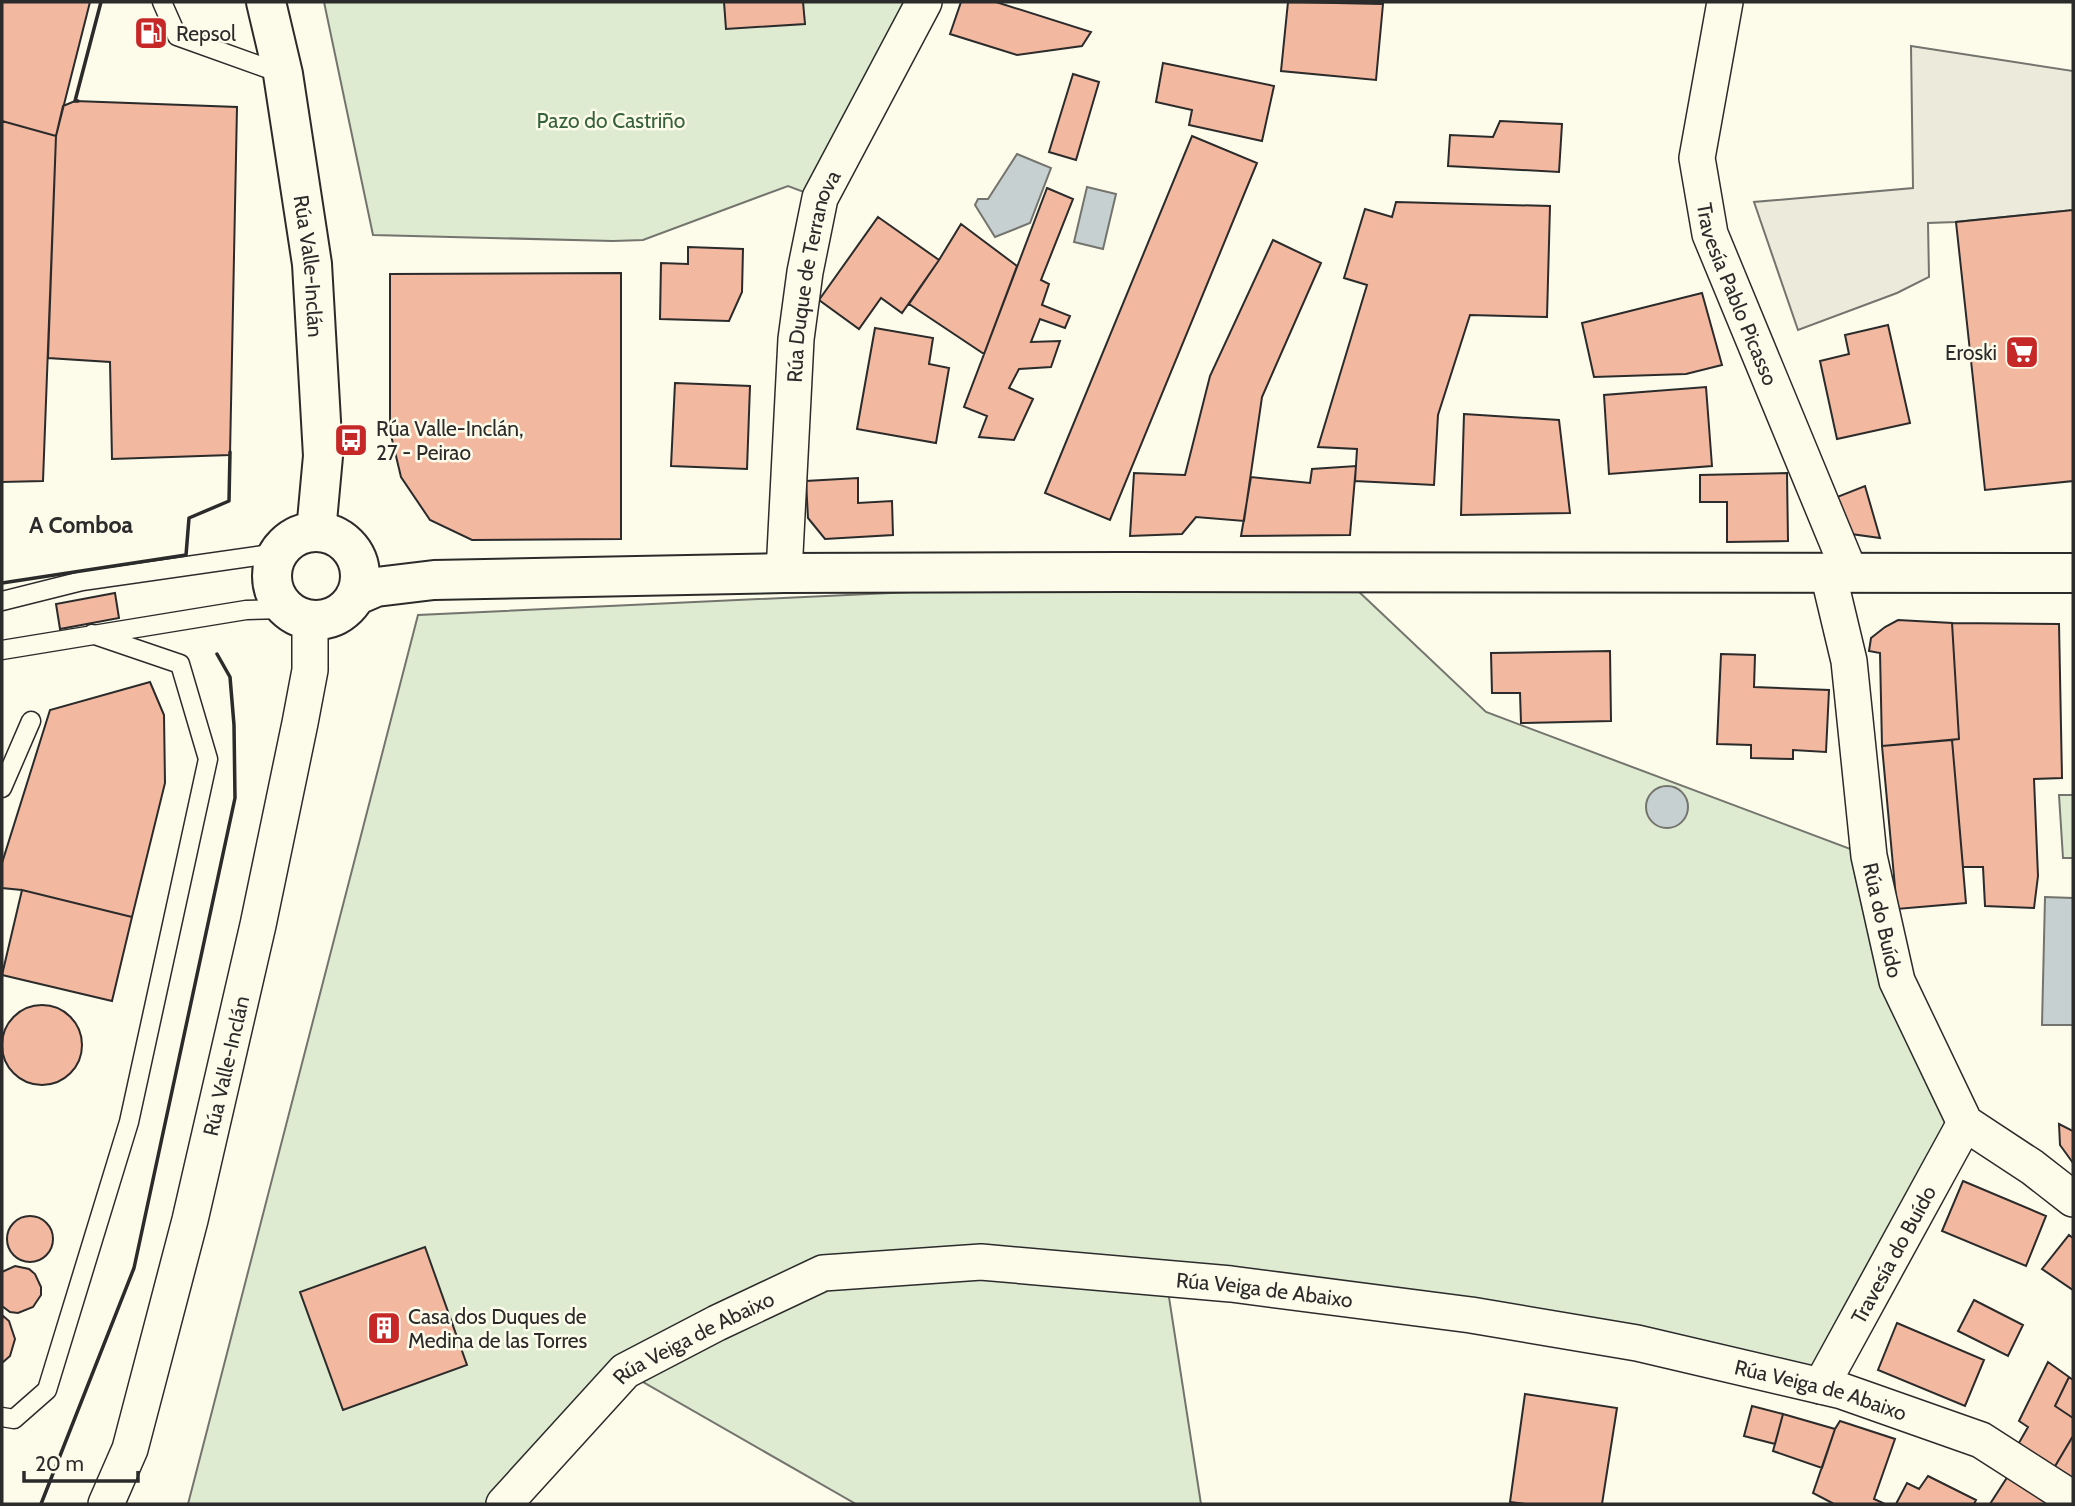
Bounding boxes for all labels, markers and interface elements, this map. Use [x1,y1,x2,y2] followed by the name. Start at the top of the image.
[132,14,170,52] fuel station icon: Repsol
[176,21,236,46] place label: Repsol
[537,108,685,133] park label: Pazo do Castriño
[781,166,845,383] street label: Rúa Duque de Terranova
[289,193,329,338] street label: Rúa Valle-Inclán
[1692,201,1784,389] street label: Travesía Pablo Picasso
[2003,333,2041,371] supermarket icon: Eroski
[1945,340,1997,365] place label: Eroski
[376,416,523,465] place label: Rúa Valle-Inclán, 27 - Peirao
[332,421,370,459] bus stop icon: Rúa Valle-Inclán, 27 - Peirao
[29,511,134,539] district label: A Comboa
[1858,860,1908,980] street label: Rúa do Buído
[197,993,254,1138] street label: Rúa Valle-Inclán
[1845,1181,1941,1328] street label: Travesía do Buído
[1175,1267,1354,1312] street label: Rúa Veiga de Abaixo
[607,1286,778,1389] street label: Rúa Veiga de Abaixo
[408,1304,588,1353] place label: Casa dos Duques de Medina de las Torres
[365,1309,403,1347] building icon: Casa dos Duques de Medina de las Torres
[1732,1354,1910,1425] street label: Rúa Veiga de Abaixo
[24,1440,138,1484] scale bar
[35,1451,84,1476] text: 20 m

